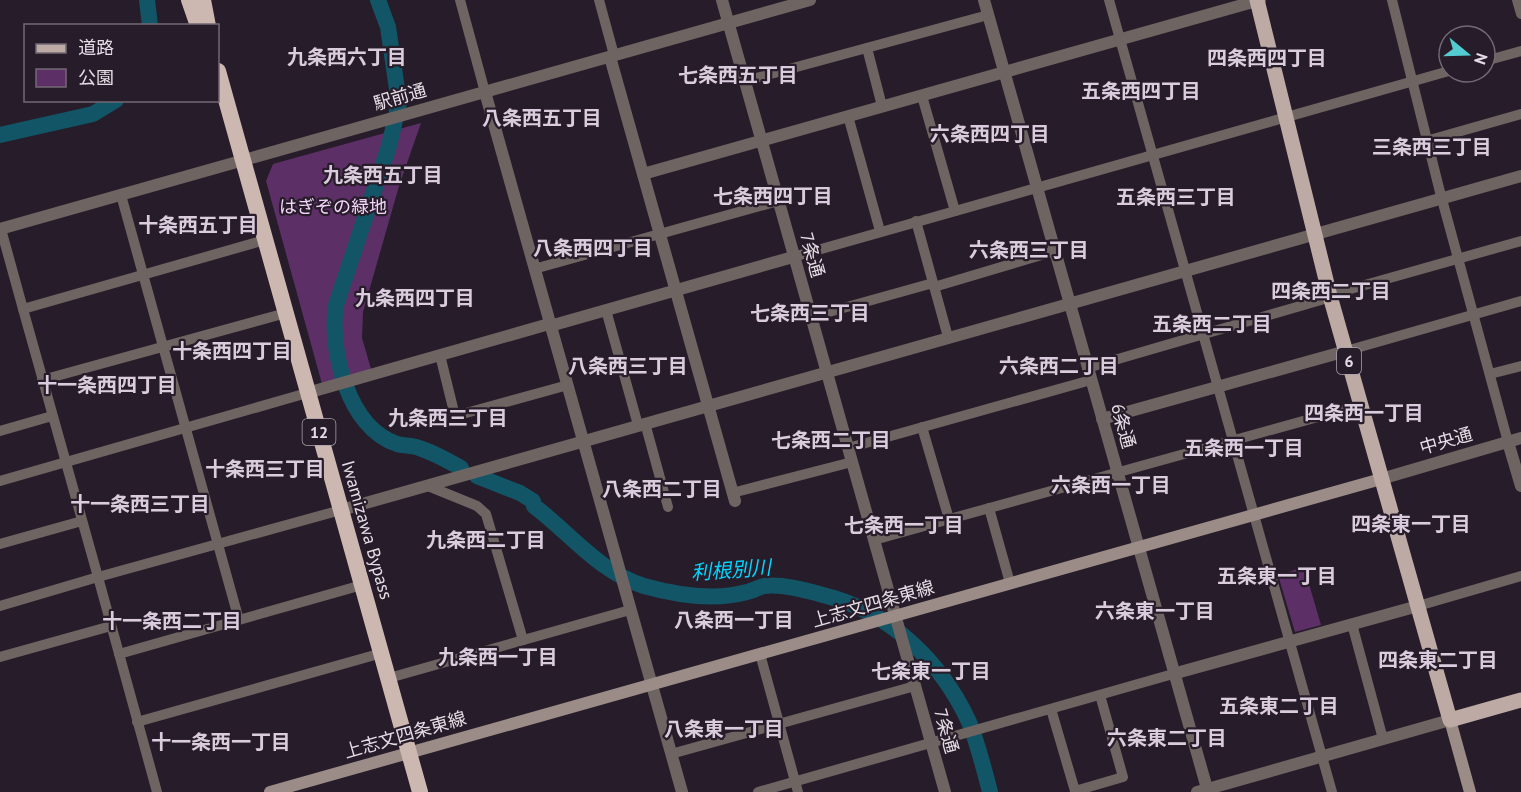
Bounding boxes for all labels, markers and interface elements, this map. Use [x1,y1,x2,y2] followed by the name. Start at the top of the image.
[24,24,219,102] legend
[1437,24,1497,84] north arrow
[78,36,114,59] text: 道路
[287,44,407,70] district label: 九条西六丁目
[1207,45,1327,71] district label: 四条西四丁目
[1470,51,1492,67] text: N
[678,62,798,88] district label: 七条西五丁目
[78,66,114,89] text: 公園
[371,78,429,115] street label: 駅前通
[1081,78,1201,104] district label: 五条西四丁目
[482,105,602,131] district label: 八条西五丁目
[930,121,1050,147] district label: 六条西四丁目
[1372,134,1492,160] district label: 三条西三丁目
[323,162,443,188] district label: 九条西五丁目
[713,183,833,209] district label: 七条西四丁目
[1116,184,1236,210] district label: 五条西三丁目
[279,195,387,218] park label: はぎぞの緑地
[138,212,258,238] district label: 十条西五丁目
[795,230,830,280] street label: 7条通
[533,235,653,261] district label: 八条西四丁目
[969,237,1089,263] district label: 六条西三丁目
[1271,278,1391,304] district label: 四条西二丁目
[355,285,475,311] district label: 九条西四丁目
[750,300,870,326] district label: 七条西三丁目
[1152,311,1272,337] district label: 五条西二丁目
[172,338,292,364] district label: 十条西四丁目
[1337,348,1361,374] road number: 6
[568,353,688,379] district label: 八条西三丁目
[999,353,1119,379] district label: 六条西二丁目
[37,372,177,398] district label: 十一条西四丁目
[1304,400,1424,426] district label: 四条西一丁目
[1106,401,1141,451] street label: 6条通
[388,405,508,431] district label: 九条西三丁目
[302,419,336,445] road number: 12
[1417,422,1475,459] street label: 中央通
[771,427,891,453] district label: 七条西二丁目
[1184,435,1304,461] district label: 五条西一丁目
[205,456,325,482] district label: 十条西三丁目
[337,458,398,602] street label: Iwamizawa Bypass
[1051,472,1171,498] district label: 六条西一丁目
[602,476,722,502] district label: 八条西二丁目
[70,491,210,517] district label: 十一条西三丁目
[1351,511,1471,537] district label: 四条東一丁目
[844,512,964,538] district label: 七条西一丁目
[426,527,546,553] district label: 九条西二丁目
[690,554,774,586] water label: 利根別川
[1217,563,1337,589] district label: 五条東一丁目
[809,575,937,632] street label: 上志文四条東線
[1095,598,1215,624] district label: 六条東一丁目
[674,607,794,633] district label: 八条西一丁目
[102,608,242,634] district label: 十一条西二丁目
[438,644,558,670] district label: 九条西一丁目
[1378,647,1498,673] district label: 四条東二丁目
[871,658,991,684] district label: 七条東一丁目
[1219,693,1339,719] district label: 五条東二丁目
[341,706,469,763] street label: 上志文四条東線
[929,706,964,756] street label: 7条通
[664,716,784,742] district label: 八条東一丁目
[1107,725,1227,751] district label: 六条東二丁目
[151,729,291,755] district label: 十一条西一丁目

